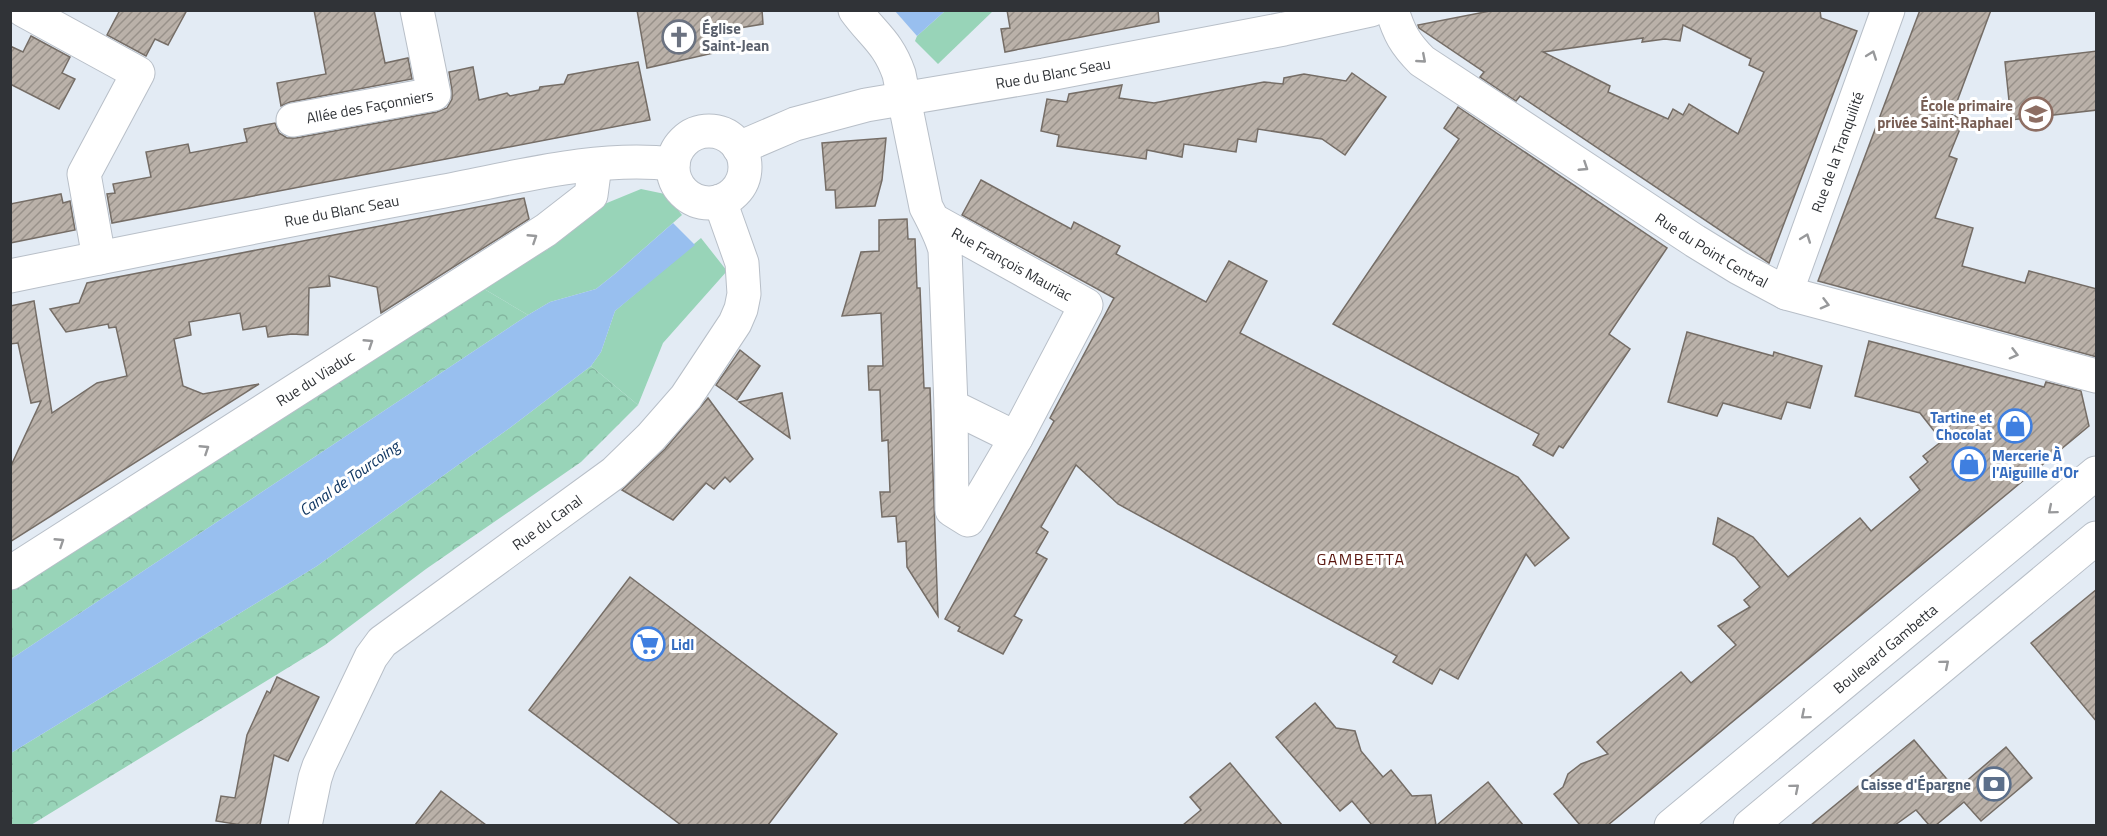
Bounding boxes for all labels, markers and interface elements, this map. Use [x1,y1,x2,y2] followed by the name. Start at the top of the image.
[702,17,769,57] place label: Église Saint-Jean
[661,19,697,55] church icon: Église Saint-Jean
[1864,50,1877,61] one-way arrow
[994,51,1112,95] street label: Rue du Blanc Seau
[1415,52,1425,63] one-way arrow
[304,83,435,129] street label: Allée des Façonniers
[1804,88,1869,216] street label: Rue de la Tranquilité
[1877,94,2013,134] place label: École primaire privée Saint-Raphael
[2018,96,2054,132] school or university icon: École primaire privée Saint-Raphael
[1577,160,1588,171] one-way arrow
[282,188,401,232] street label: Rue du Blanc Seau
[1651,206,1773,293] street label: Rue du Point Central
[947,221,1077,307] street label: Rue François Mauriac
[1798,233,1811,244] one-way arrow
[526,234,537,245] one-way arrow
[1820,296,1830,309] one-way arrow
[363,339,373,351] one-way arrow
[271,344,359,412] street label: Rue du Viaduc
[2008,346,2018,359] one-way arrow
[1930,406,1993,446] place label: Tartine et Chocolat
[1997,408,2033,444] shop icon: Tartine et Chocolat
[294,433,406,522] water label: Canal de Tourcoing
[1992,444,2079,484] place label: Mercerie À l'Aiguille d'Or
[198,445,209,456] one-way arrow
[1951,446,1987,482] shop icon: Mercerie À l'Aiguille d'Or
[507,488,587,555] street label: Rue du Canal
[2047,503,2058,514] one-way arrow
[54,537,64,549] one-way arrow
[1316,547,1406,571] district label: GAMBETTA
[1828,598,1942,699] street label: Boulevard Gambetta
[630,626,666,662] supermarket icon: Lidl
[671,633,694,656] place label: Lidl
[1938,660,1949,671] one-way arrow
[1800,708,1811,719] one-way arrow
[1976,766,2012,802] bank icon: Caisse d'Épargne
[1861,773,1971,796] place label: Caisse d'Épargne
[1788,784,1799,795] one-way arrow

